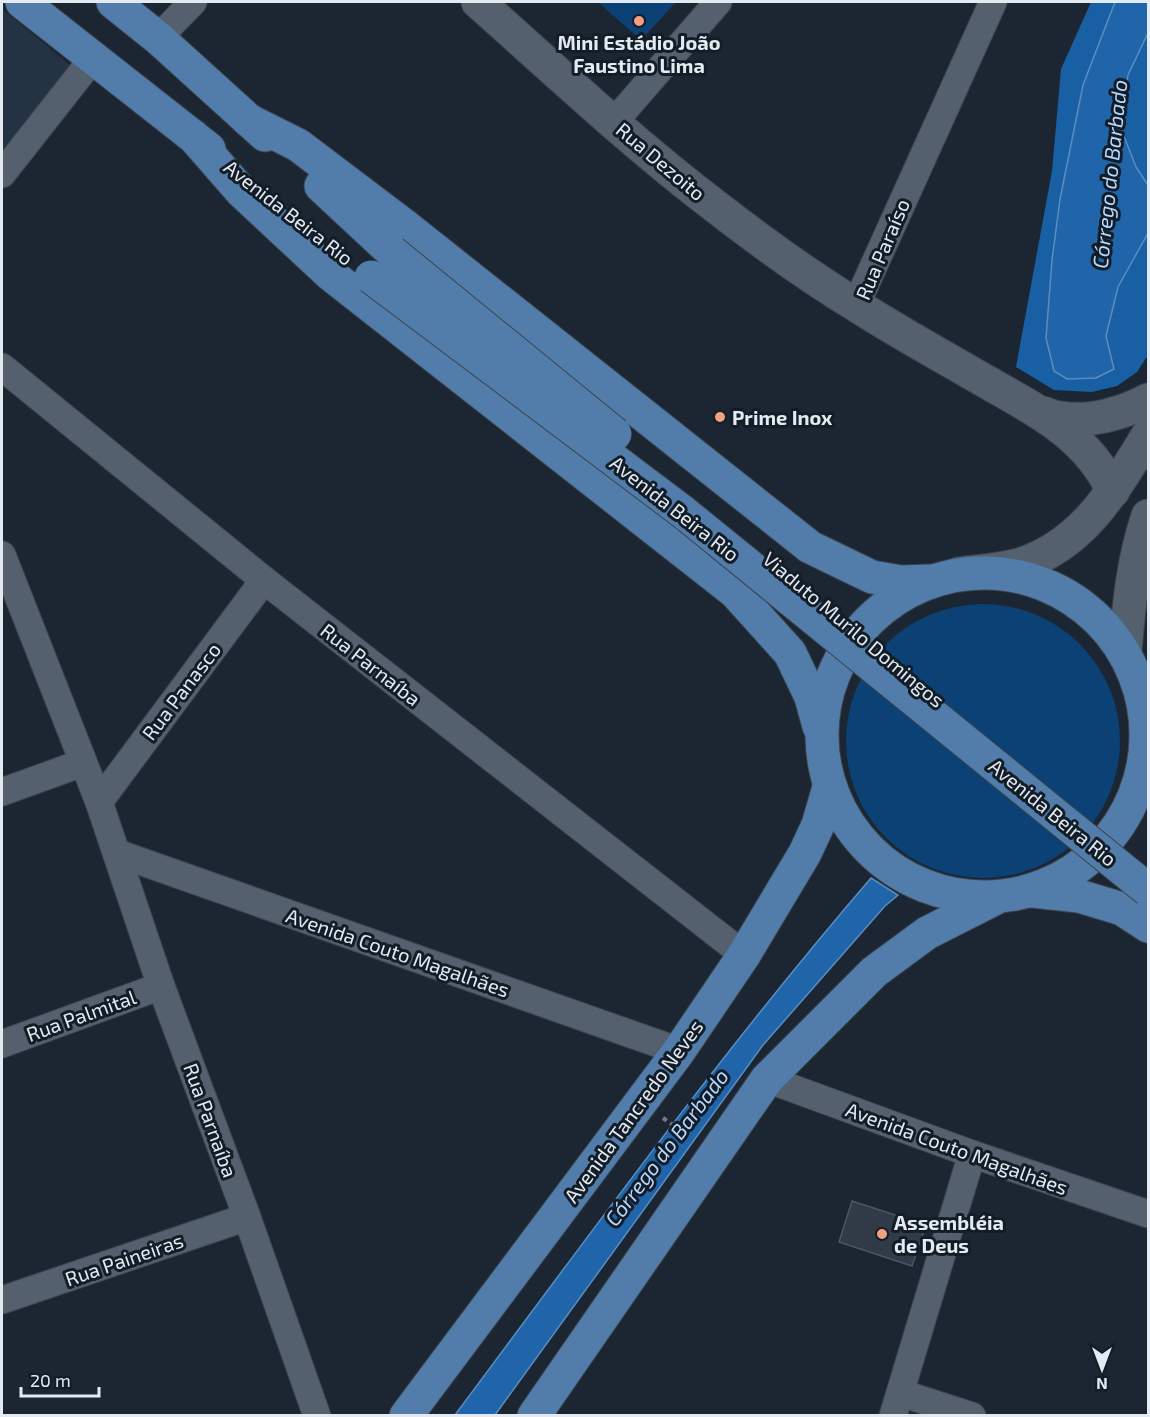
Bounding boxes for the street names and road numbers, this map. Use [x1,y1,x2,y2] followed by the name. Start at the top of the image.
[612,117,710,205] street label: Rua Dezoito
[220,154,358,270] street label: Avenida Beira Rio
[850,195,914,303] street label: Rua Paraíso
[606,450,744,566] street label: Avenida Beira Rio
[758,546,950,712] street label: Viaduto Murilo Domingos
[316,618,426,710] street label: Rua Parnaíba
[137,638,225,744] street label: Rua Panasco
[984,753,1122,871] street label: Avenida Beira Rio
[283,903,513,1001] street label: Avenida Couto Magalhães
[23,984,139,1046] street label: Rua Palmital
[559,1015,707,1207] street label: Avenida Tancredo Neves
[179,1060,243,1180] street label: Rua Parnaíba
[843,1097,1071,1199] street label: Avenida Couto Magalhães
[62,1228,186,1290] street label: Rua Paineiras

